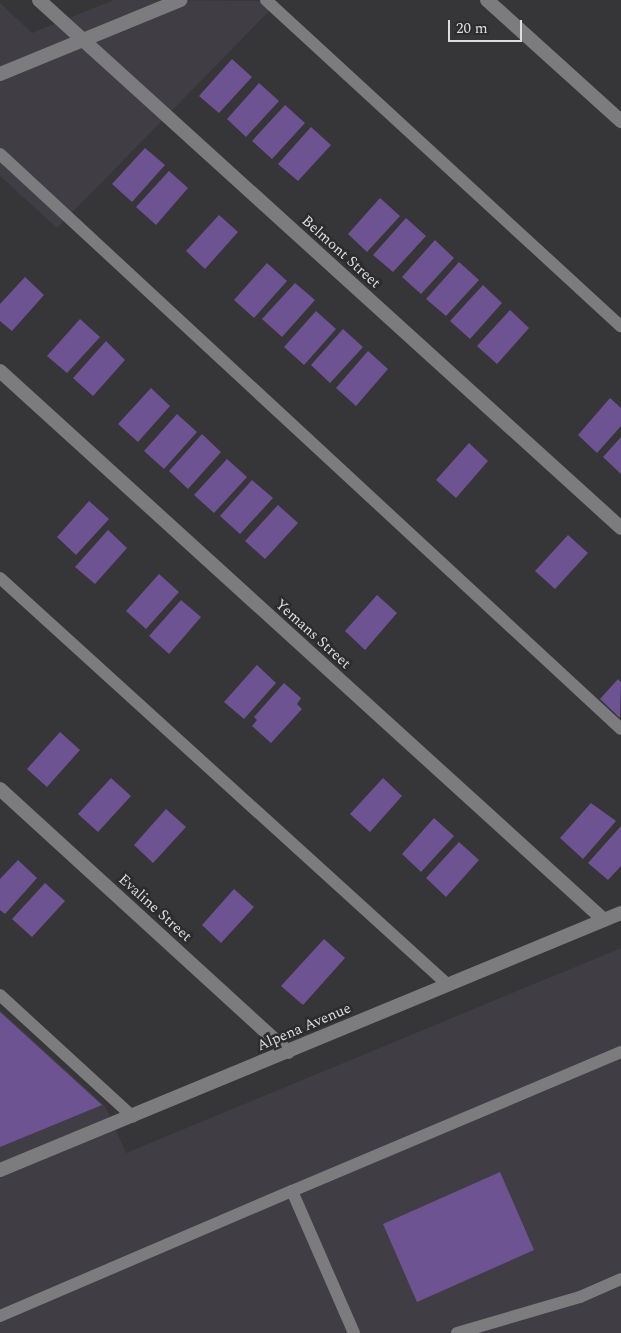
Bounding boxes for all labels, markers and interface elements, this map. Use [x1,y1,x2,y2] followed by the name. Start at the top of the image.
[451,10,525,42] scale bar
[456,17,488,40] text: 20 m
[298,212,384,292] street label: Belmont Street
[272,595,354,673] street label: Yemans Street
[115,870,195,946] street label: Evaline Street
[254,999,354,1055] street label: Alpena Avenue

